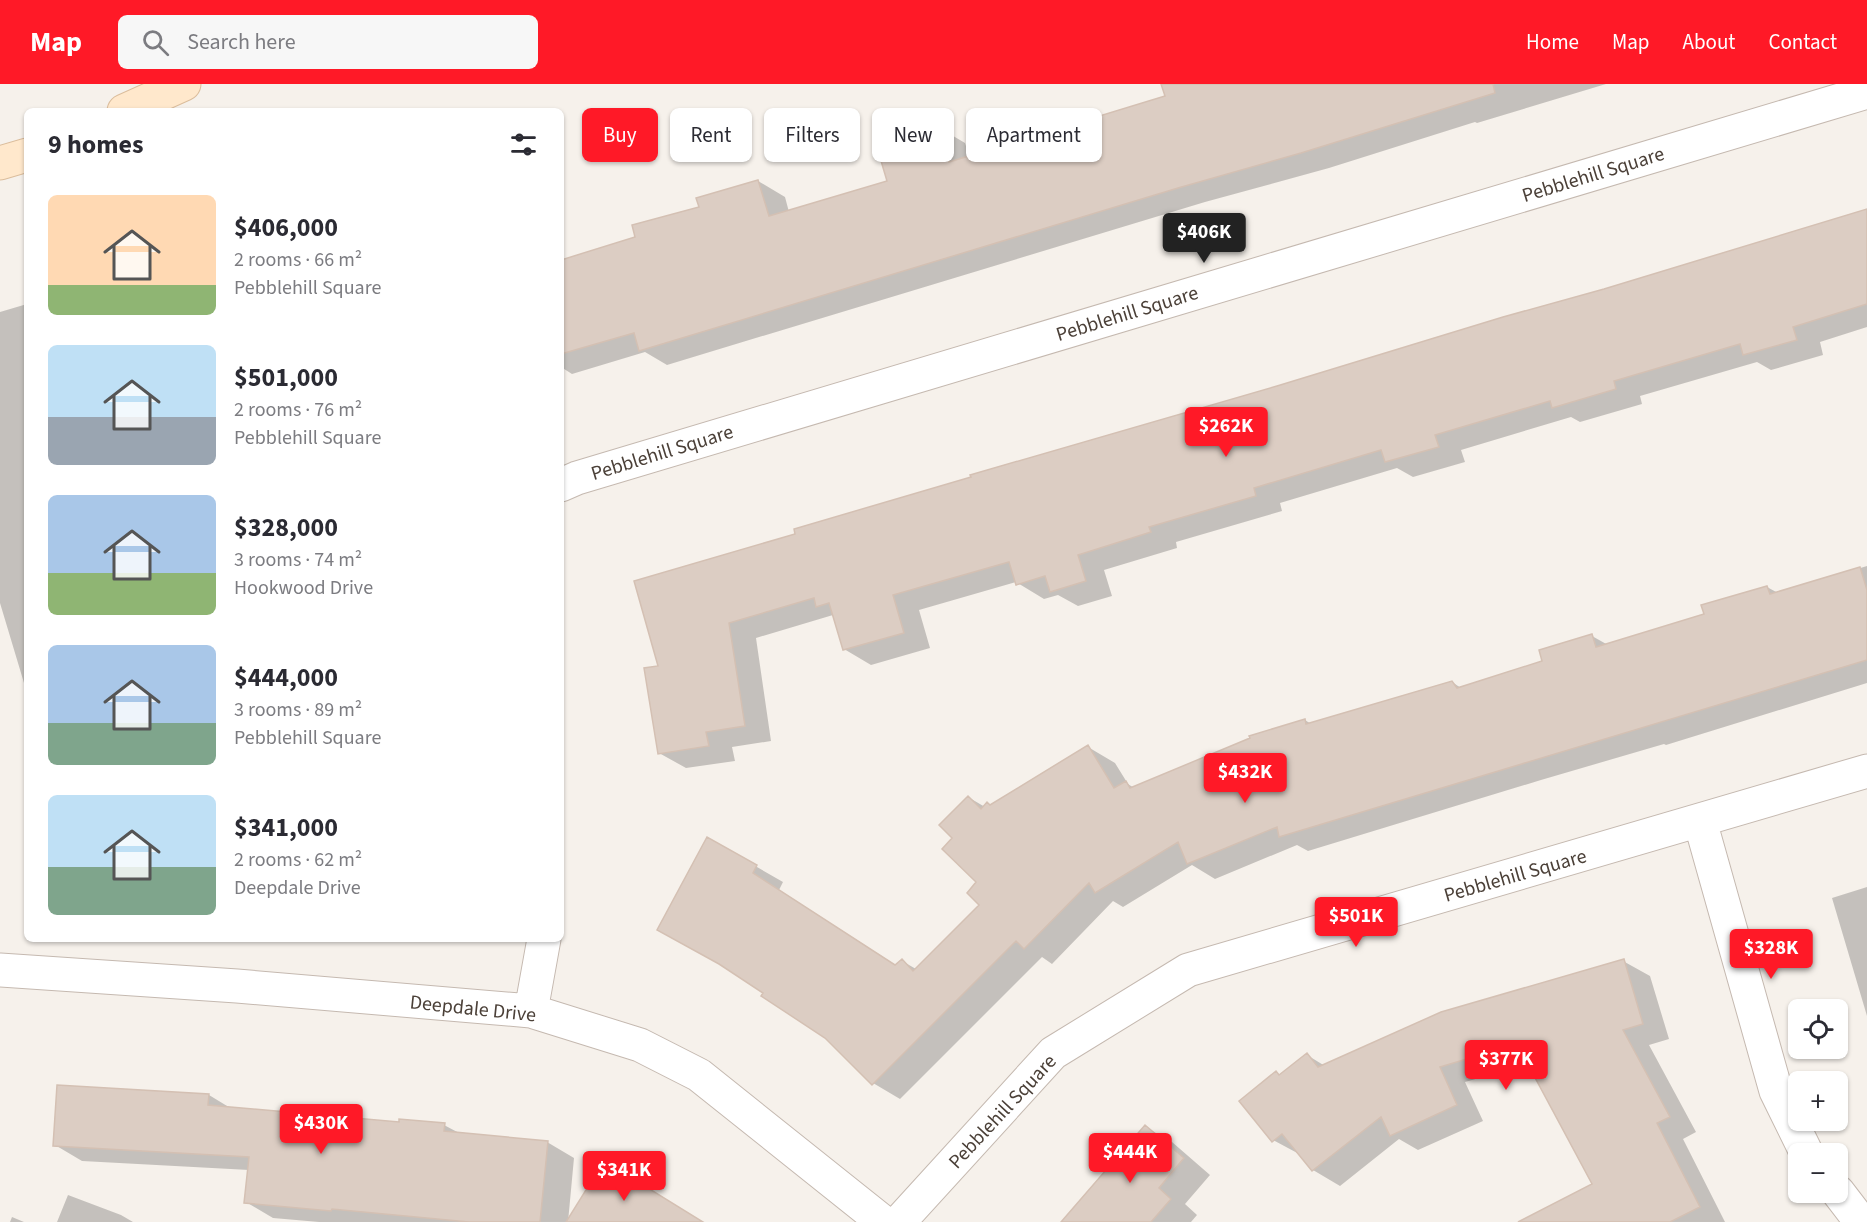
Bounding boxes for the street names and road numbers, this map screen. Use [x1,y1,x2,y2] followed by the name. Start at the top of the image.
[1519,140,1668,210] street label: Pebblehill Square
[1053,279,1202,349] street label: Pebblehill Square
[588,418,737,488] street label: Pebblehill Square
[1441,842,1590,910] street label: Pebblehill Square
[408,988,537,1030] street label: Deepdale Drive
[942,1048,1063,1175] street label: Pebblehill Square

